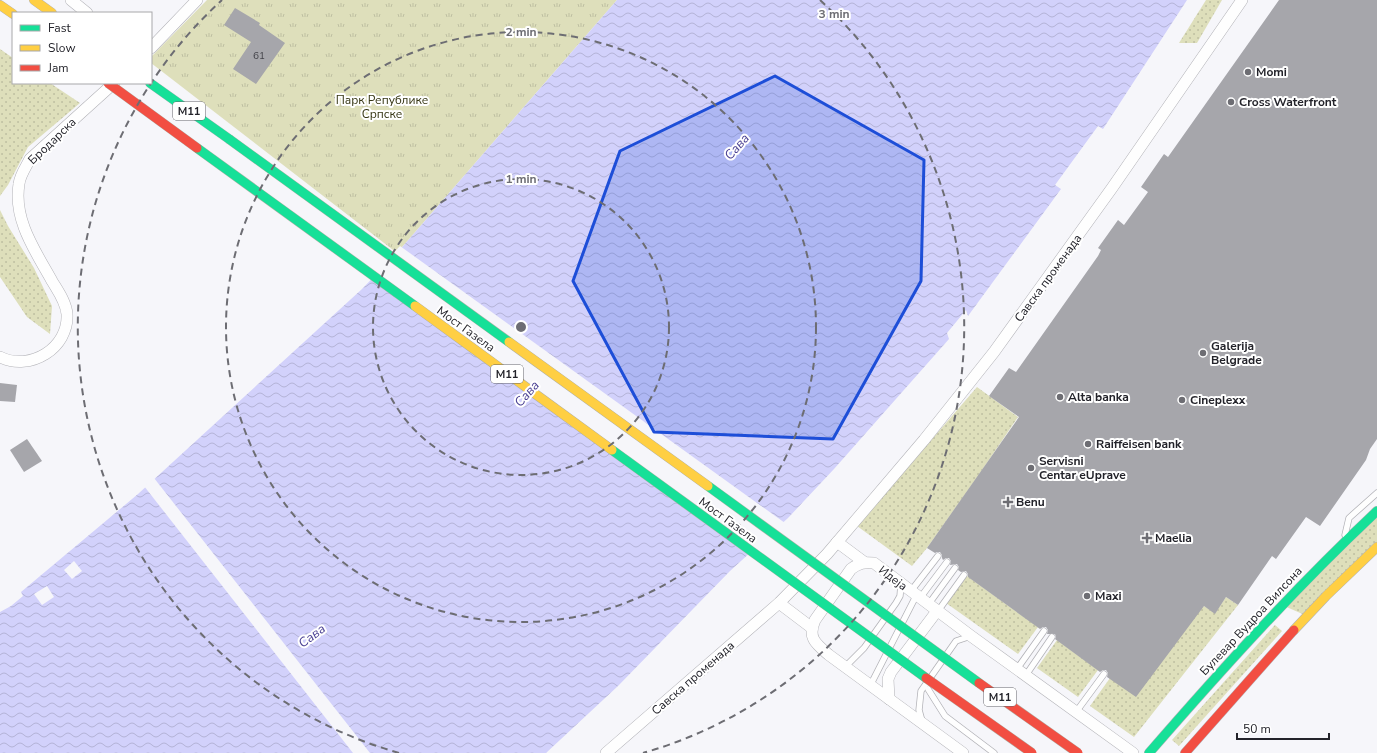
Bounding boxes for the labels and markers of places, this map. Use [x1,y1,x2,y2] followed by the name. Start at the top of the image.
[1256,64,1287,80] place label: Momi
[1243,67,1253,77] marker: Momi
[1239,94,1337,110] place label: Cross Waterfront
[1226,97,1236,107] marker: Cross Waterfront
[514,320,528,334] centre of rings
[1211,338,1262,368] place label: Galerija Belgrade
[1198,348,1208,358] marker: Galerija Belgrade
[1068,389,1129,405] place label: Alta banka
[1055,392,1065,402] marker: Alta banka
[1190,392,1246,408] place label: Cineplexx
[1177,395,1187,405] marker: Cineplexx
[1096,436,1182,452] place label: Raiffeisen bank
[1083,439,1093,449] marker: Raiffeisen bank
[1039,453,1126,483] place label: Servisni Centar eUprave
[1026,463,1036,473] marker: Servisni Centar eUprave
[1016,494,1045,510] place label: Benu
[1003,497,1013,507] marker: Benu
[1155,530,1192,546] place label: Maelia
[1142,533,1152,543] marker: Maelia
[1095,588,1122,604] place label: Maxi
[1082,591,1092,601] marker: Maxi

